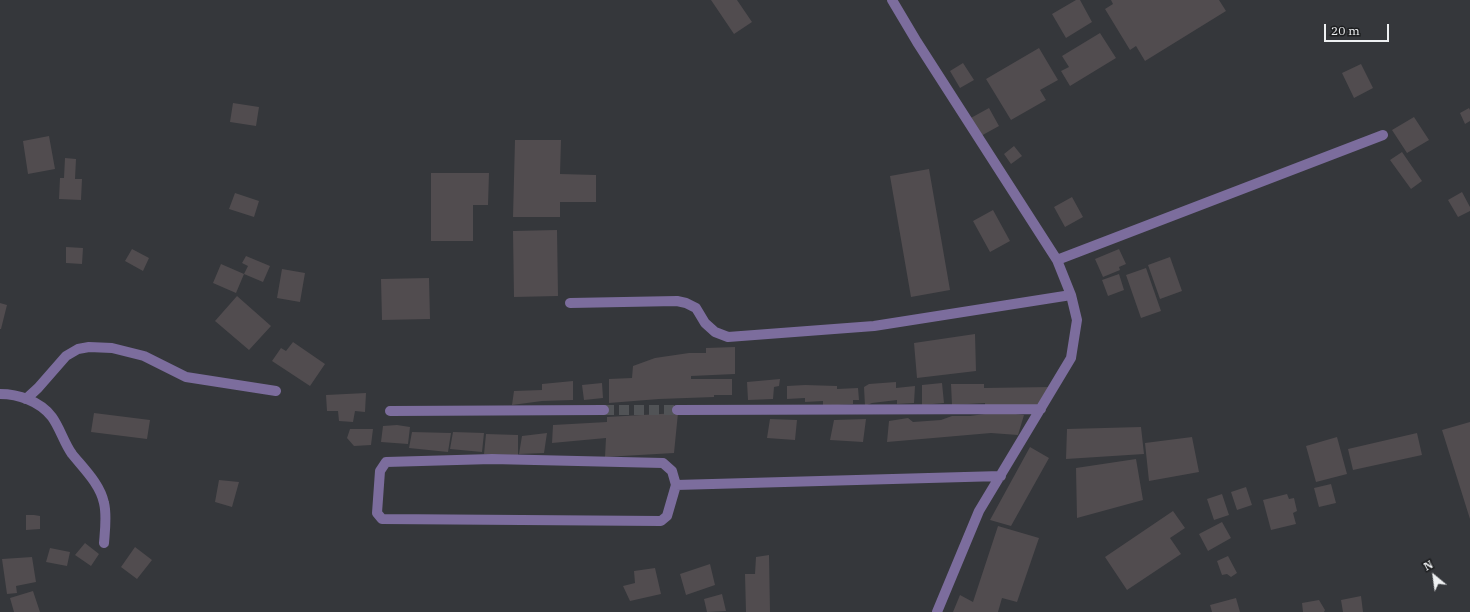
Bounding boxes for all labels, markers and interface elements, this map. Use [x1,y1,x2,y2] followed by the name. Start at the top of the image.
[1326,16,1391,42] scale bar
[1331,23,1360,38] text: 20 m
[1414,556,1454,596] north arrow
[1421,557,1435,574] text: N

